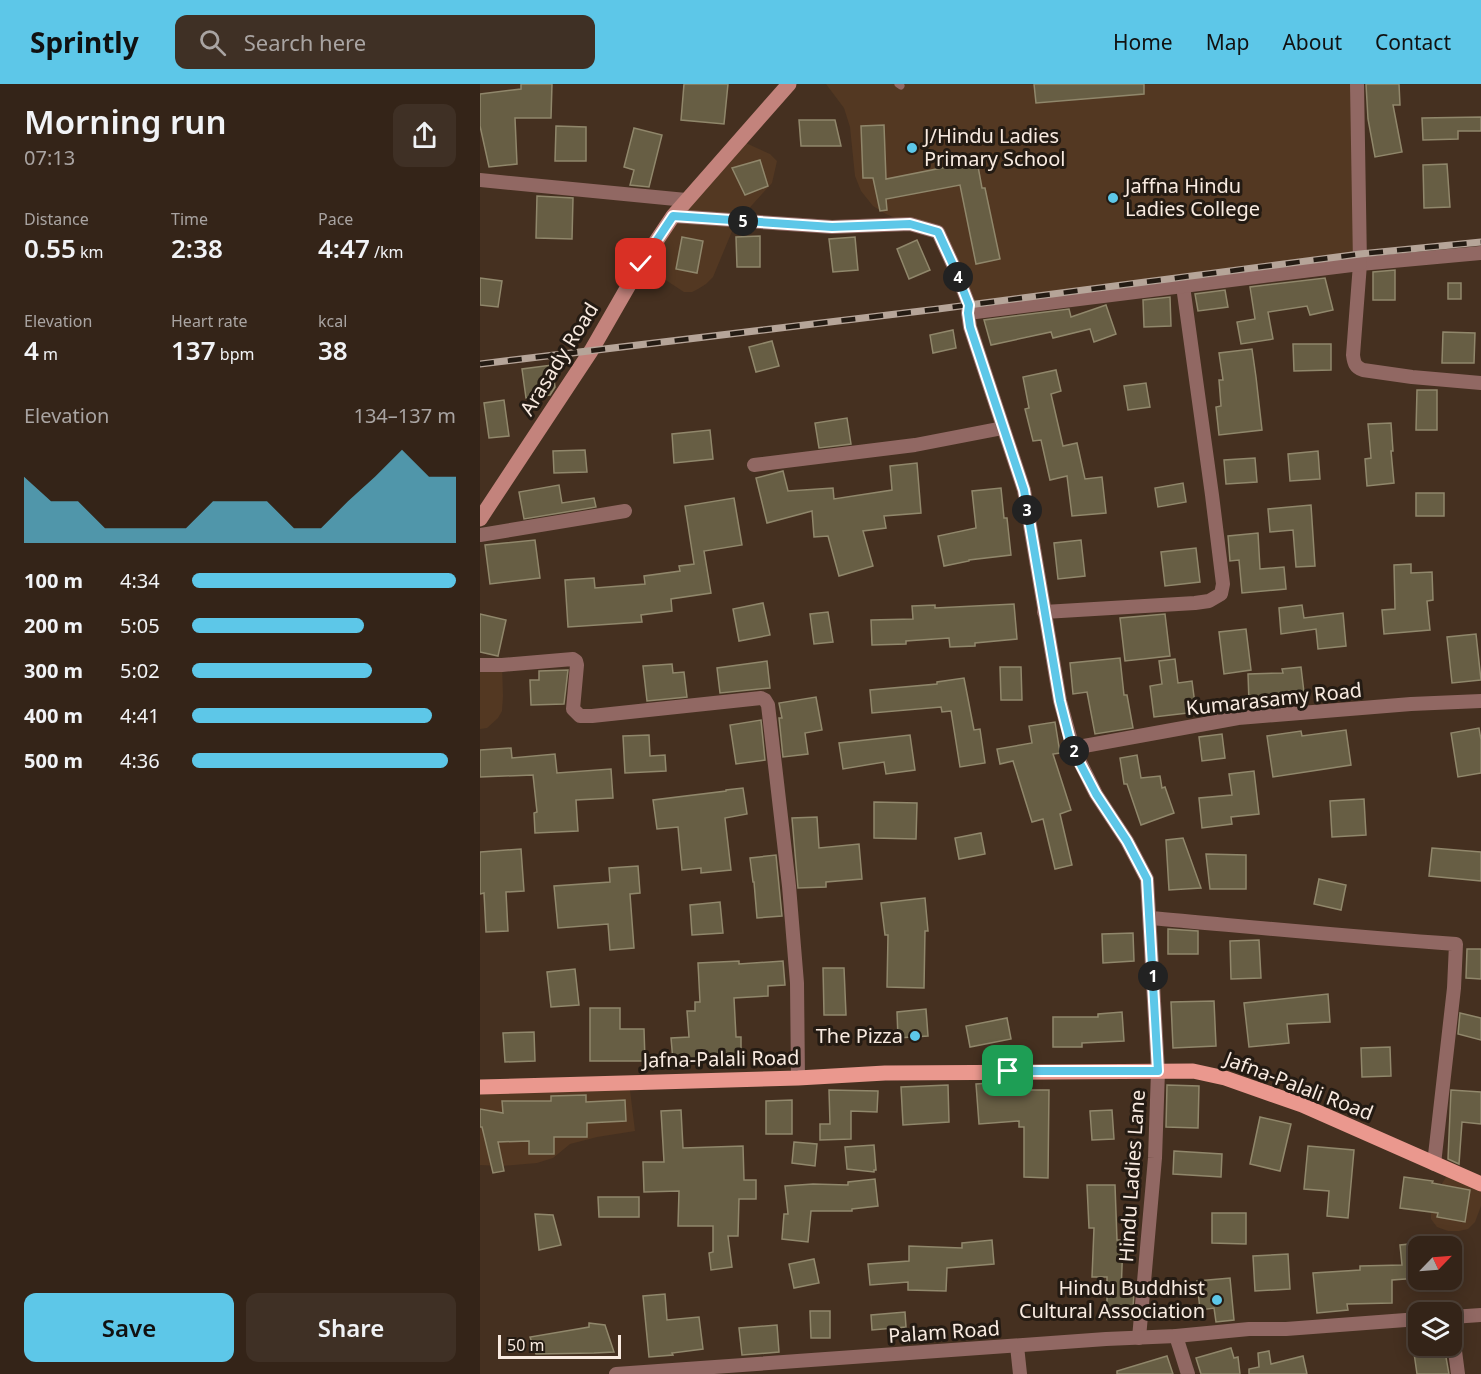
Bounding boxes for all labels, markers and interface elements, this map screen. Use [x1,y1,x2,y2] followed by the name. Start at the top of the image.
[175,15,595,69] search box
[30,23,139,61] text: Sprintly
[196,26,229,59] icon: search
[244,27,366,57] text: Search here
[1113,28,1173,56] text: Home
[1206,28,1249,56] text: Map
[1282,28,1342,56] text: About
[1375,28,1451,56] text: Contact
[24,99,226,144] text: Morning run
[393,104,456,167] button: share
[922,122,1065,172] place label: J/Hindu Ladies Primary School
[905,141,919,155] marker: J/Hindu Ladies Primary School
[24,144,75,171] text: 07:13
[1123,172,1260,222] place label: Jaffna Hindu Ladies College
[1106,191,1120,205] marker: Jaffna Hindu Ladies College
[728,206,758,236] pin: 5
[24,208,89,230] text: Distance
[171,208,208,230] text: Time
[318,208,353,230] text: Pace
[738,210,748,232] text: 5
[24,230,76,266] text: 0.55
[171,230,223,266] text: 2:38
[318,230,370,266] text: 4:47
[615,238,666,289] pin
[76,241,103,263] text: km
[370,241,403,263] text: /km
[624,247,657,280] icon: check
[943,262,973,292] pin: 4
[953,266,963,288] text: 4
[513,297,604,420] street label: Arasady Road
[24,310,92,332] text: Elevation
[171,310,247,332] text: Heart rate
[318,310,347,332] text: kcal
[24,332,39,368] text: 4
[171,332,216,368] text: 137
[318,332,348,368] text: 38
[39,343,58,365] text: m
[216,343,254,365] text: bpm
[24,402,109,429] text: Elevation
[353,402,456,429] text: 134–137 m
[1012,495,1042,525] pin: 3
[1022,499,1032,521] text: 3
[24,567,83,594] text: 100 m
[120,567,160,594] text: 4:34
[24,612,83,639] text: 200 m
[120,612,160,639] text: 5:05
[24,657,83,684] text: 300 m
[120,657,160,684] text: 5:02
[1185,676,1363,721] street label: Kumarasamy Road
[24,702,83,729] text: 400 m
[120,702,160,729] text: 4:41
[1059,736,1089,766] pin: 2
[1069,740,1079,762] text: 2
[24,747,83,774] text: 500 m
[120,747,160,774] text: 4:36
[1138,961,1168,991] pin: 1
[1148,965,1158,987] text: 1
[816,1022,903,1049] place label: The Pizza
[908,1029,922,1043] marker: The Pizza
[640,1044,800,1073] street label: Jafna-Palali Road
[1219,1044,1377,1126] street label: Jafna-Palali Road
[982,1045,1033,1096] pin
[991,1054,1024,1087] icon: arrive
[1112,1089,1151,1263] street label: Hindu Ladies Lane
[1408,1236,1462,1290] north arrow
[1408,1236,1462,1356] map controls
[1019,1274,1205,1324] place label: Hindu Buddhist Cultural Association
[24,1293,234,1362] button: Save
[246,1293,456,1362] button: Share
[1210,1293,1224,1307] marker: Hindu Buddhist Cultural Association
[1408,1302,1462,1356] button: layers
[887,1314,1001,1349] street label: Palam Road
[498,1332,621,1360] scale bar
[507,1334,544,1356] text: 50 m

